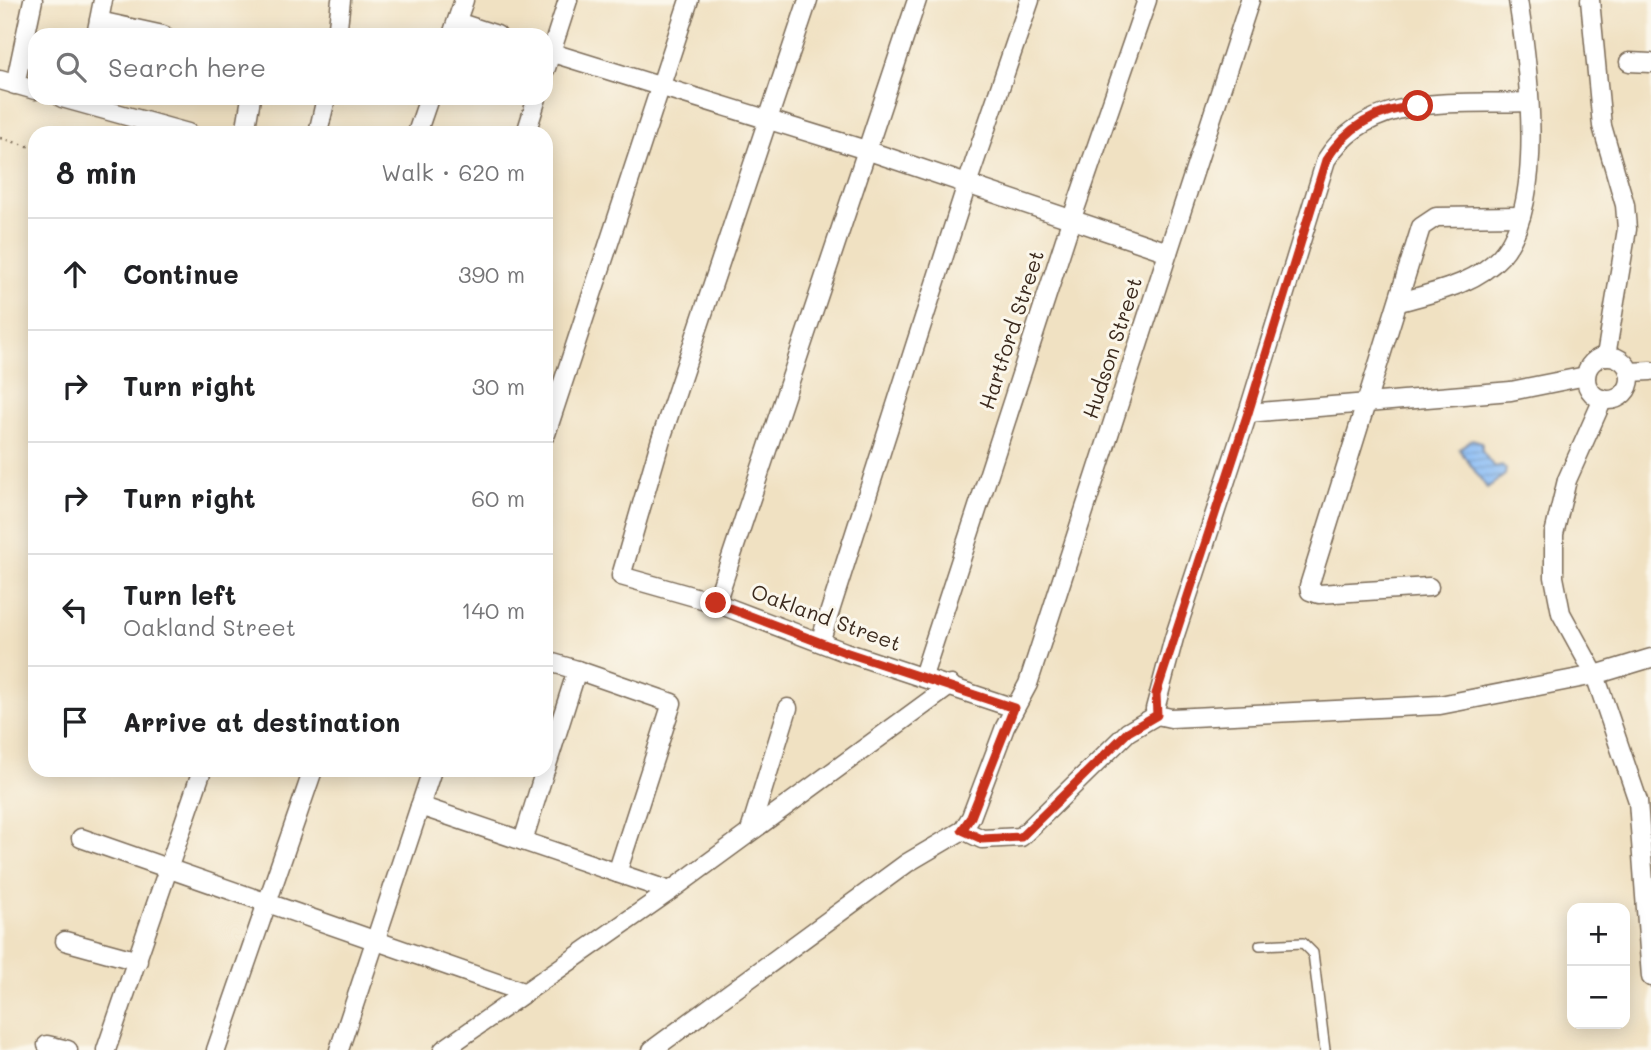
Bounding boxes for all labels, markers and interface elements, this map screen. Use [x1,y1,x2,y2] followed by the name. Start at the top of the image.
[28,28,553,105] search box
[52,48,90,86] icon: search
[108,50,266,84] text: Search here
[1402,90,1433,121] route start
[56,152,137,192] text: 8 min
[381,157,525,187] text: Walk · 620 m
[972,246,1049,413] street label: Hartford Street
[56,255,94,293] icon: ahead
[123,257,239,291] text: Continue
[458,259,525,289] text: 390 m
[1076,273,1147,422] street label: Hudson Street
[56,367,94,405] icon: right
[123,369,256,403] text: Turn right
[472,371,525,401] text: 30 m
[56,479,94,517] icon: right
[123,481,256,515] text: Turn right
[471,483,525,513] text: 60 m
[748,577,905,656] street label: Oakland Street
[123,578,236,612] text: Turn left
[700,587,731,618] route end
[56,591,94,629] icon: left
[461,595,525,625] text: 140 m
[123,612,296,642] text: Oakland Street
[56,703,94,741] icon: arrive
[123,705,400,739] text: Arrive at destination
[1567,903,1630,1029] map controls
[1567,903,1630,966] button: +
[1567,966,1630,1029] button: −

